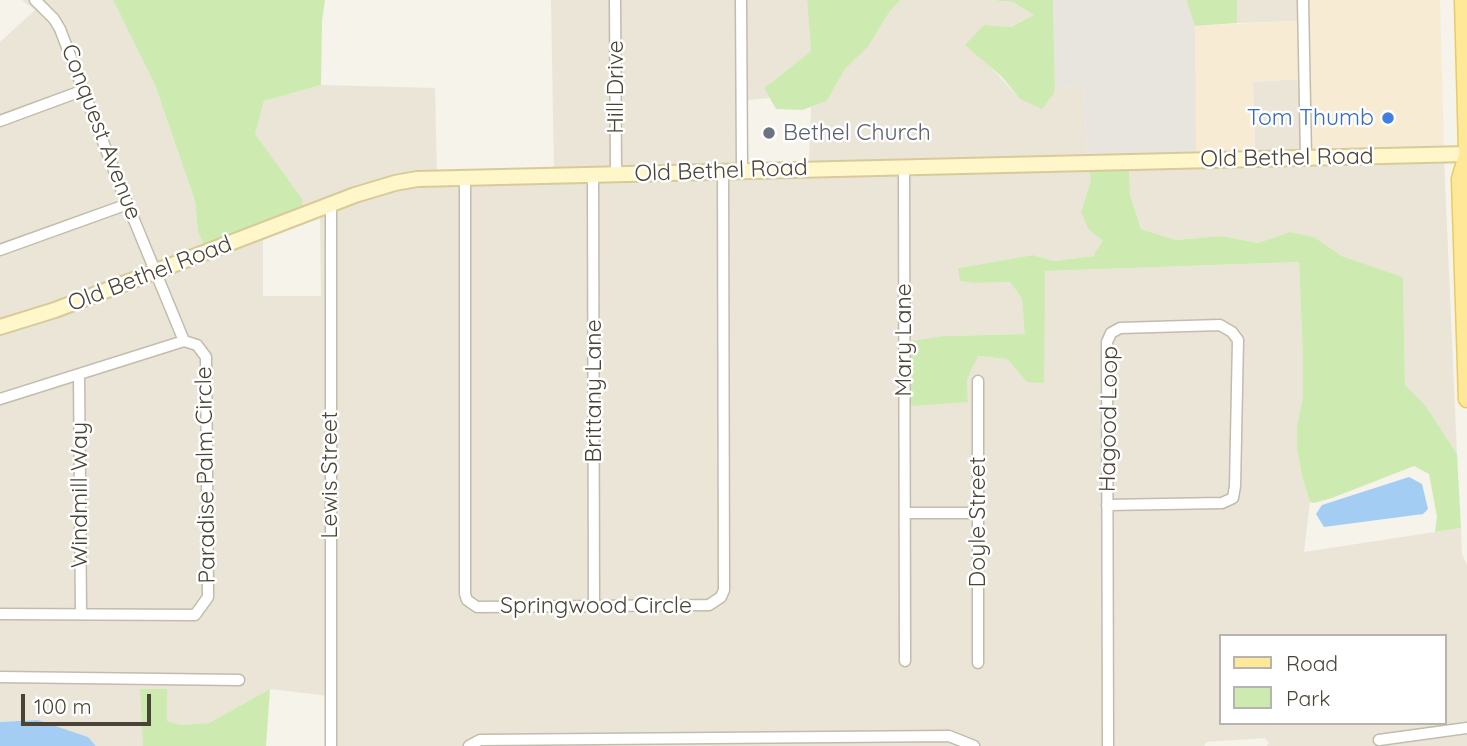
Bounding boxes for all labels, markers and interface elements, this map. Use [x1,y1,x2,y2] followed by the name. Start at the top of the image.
[55,40,147,224] street label: Conquest Avenue
[602,40,630,134] street label: Hill Drive
[1247,104,1374,132] place label: Tom Thumb
[1380,110,1396,126] marker: Tom Thumb
[783,119,931,147] place label: Bethel Church
[761,125,777,141] marker: Bethel Church
[1200,143,1374,173] street label: Old Bethel Road
[634,154,808,188] street label: Old Bethel Road
[64,230,236,318] street label: Old Bethel Road
[890,283,918,397] street label: Mary Lane
[580,319,608,463] street label: Brittany Lane
[1094,346,1124,492] street label: Hagood Loop
[190,366,222,584] street label: Paradise Palm Circle
[316,411,344,539] street label: Lewis Street
[66,422,94,568] street label: Windmill Way
[964,457,992,587] street label: Doyle Street
[500,592,692,620] street label: Springwood Circle
[1218,634,1446,725] legend
[1286,650,1338,676] text: Road
[24,680,154,724] scale bar
[1286,685,1330,711] text: Park
[34,693,92,719] text: 100 m

